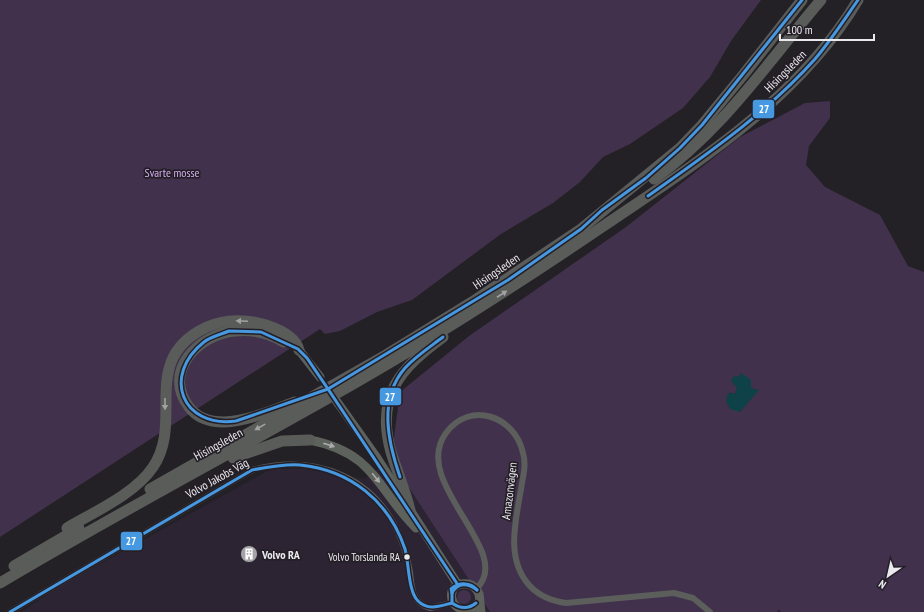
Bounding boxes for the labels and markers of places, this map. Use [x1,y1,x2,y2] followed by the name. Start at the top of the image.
[239,544,259,564] building icon: Volvo RA
[261,547,301,562] place label: Volvo RA
[327,550,401,564] place label: Volvo Torslanda RA
[402,552,412,562] marker: Volvo Torslanda RA

